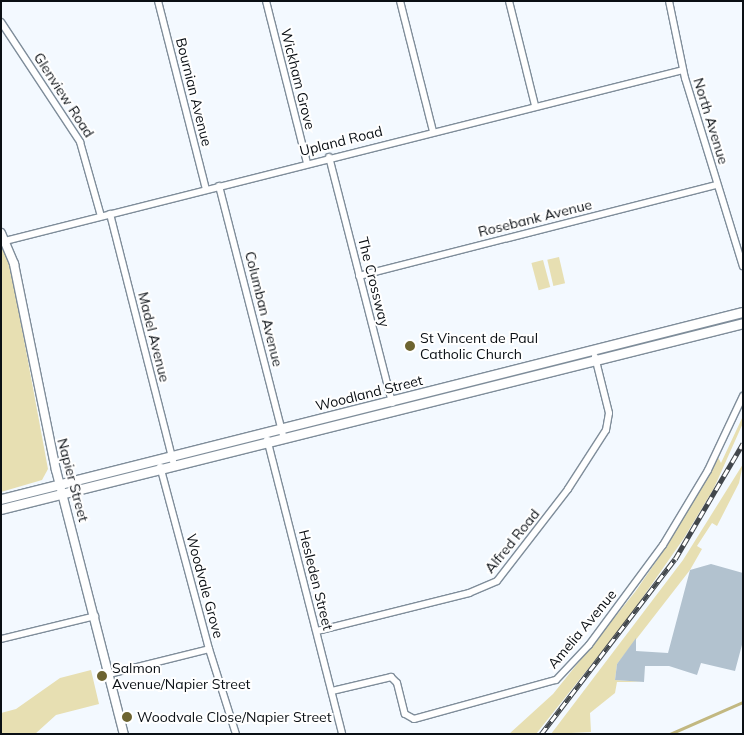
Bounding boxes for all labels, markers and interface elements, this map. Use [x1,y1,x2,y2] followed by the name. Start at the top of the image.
[277,27,319,131] street label: Wickham Grove
[172,36,216,148] street label: Bournian Avenue
[30,49,98,141] street label: Glenview Road
[690,76,732,166] street label: North Avenue
[298,123,384,159] street label: Upland Road
[476,196,594,240] street label: Rosebank Avenue
[355,235,393,329] street label: The Crossway
[242,250,286,368] street label: Columban Avenue
[135,290,173,384] street label: Madel Avenue
[420,330,538,362] place label: St Vincent de Paul Catholic Church
[404,340,416,352] marker: St Vincent de Paul Catholic Church
[314,372,424,414] street label: Woodland Street
[54,436,92,524] street label: Napier Street
[481,506,543,576] street label: Alfred Road
[295,528,337,632] street label: Hesleden Street
[183,532,227,640] street label: Woodvale Grove
[544,586,620,672] street label: Amelia Avenue
[112,660,250,692] place label: Salmon Avenue/Napier Street
[96,670,108,682] marker: Salmon Avenue/Napier Street
[137,709,332,725] place label: Woodvale Close/Napier Street
[121,711,133,723] marker: Woodvale Close/Napier Street

